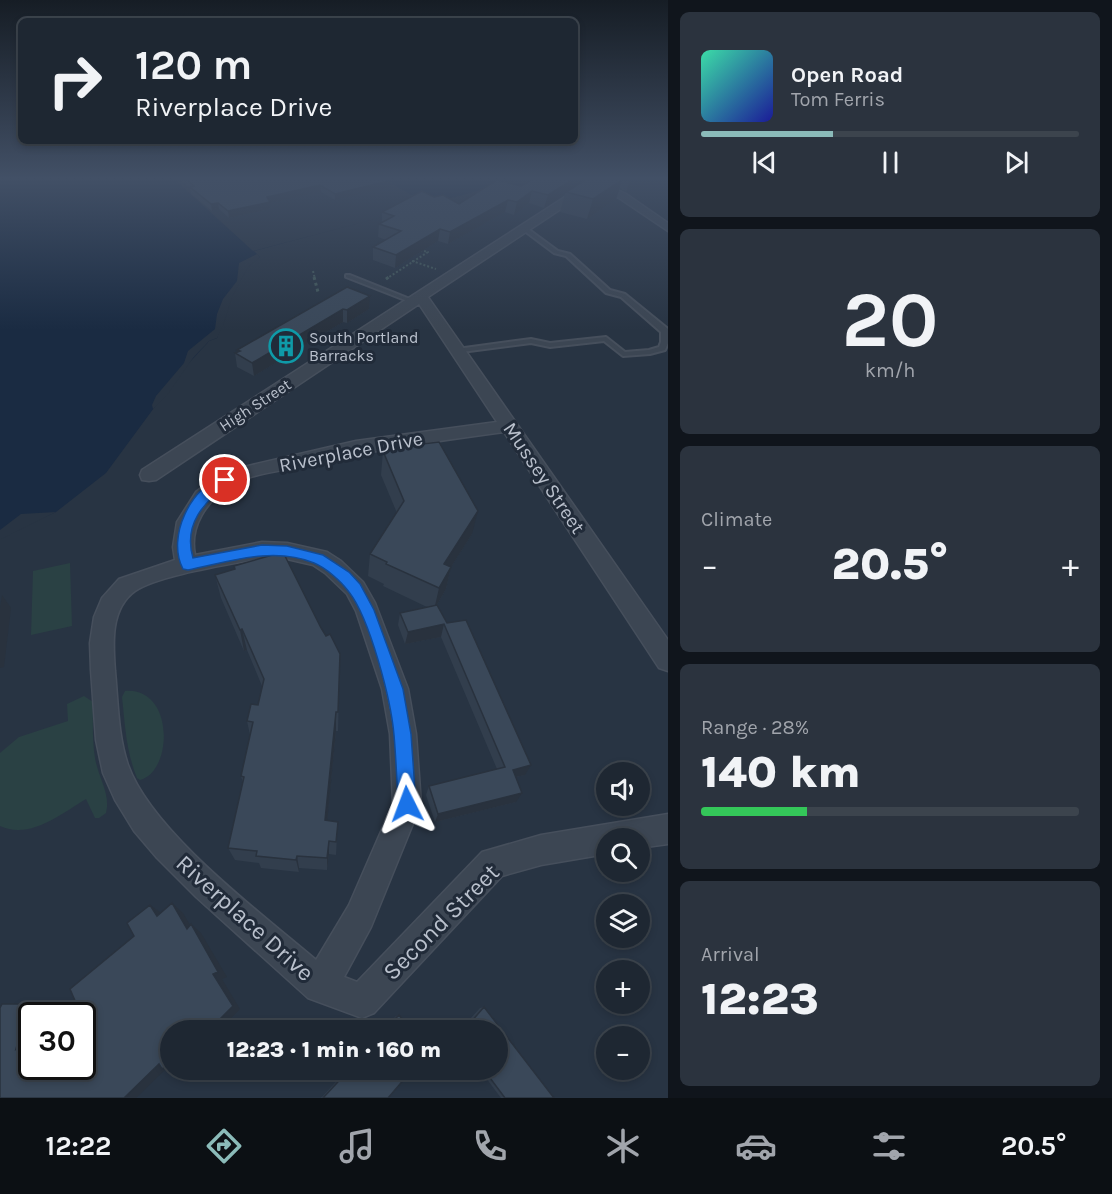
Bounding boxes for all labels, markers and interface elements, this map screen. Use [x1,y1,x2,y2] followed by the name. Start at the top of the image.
[135,40,252,90] text: 120 m
[36,42,114,120] icon: right
[791,62,903,88] text: Open Road
[791,88,885,111] text: Tom Ferris
[135,91,332,123] text: Riverplace Drive
[748,146,781,179] icon: previous
[874,146,907,179] icon: pause
[1000,146,1033,179] icon: next
[842,274,938,366] text: 20
[268,328,304,364] building icon: South Portland Barracks
[309,328,418,365] place label: South Portland Barracks
[865,359,915,382] text: km/h
[215,375,295,435] street label: High Street
[498,418,590,538] street label: Mussey Street
[277,427,425,477] street label: Riverplace Drive
[199,454,250,505] pin
[208,463,241,496] icon: arrive
[701,508,772,531] text: Climate
[832,538,948,590] text: 20.5°
[701,546,718,584] text: −
[1062,546,1079,584] text: +
[701,716,809,739] text: Range · 28%
[701,746,861,798] text: 140 km
[596,762,650,1080] map controls
[596,762,650,816] button: sound
[375,772,439,836] position arrow
[596,828,650,882] button: search
[170,849,320,987] street label: Riverplace Drive
[377,858,505,986] street label: Second Street
[596,894,650,948] button: layers
[701,943,760,966] text: Arrival
[596,960,650,1014] button: +
[701,973,819,1025] text: 12:23
[18,1002,96,1080] speed limit sign: 30
[596,1026,650,1080] button: −
[227,1037,441,1063] text: 12:23 · 1 min · 160 m
[203,1125,245,1167] icon: directions
[336,1125,378,1167] icon: music
[469,1125,511,1167] icon: phone
[602,1125,644,1167] icon: climate
[735,1125,777,1167] icon: car
[868,1125,910,1167] icon: filters
[46,1130,111,1162] text: 12:22
[1001,1130,1066,1162] text: 20.5°

